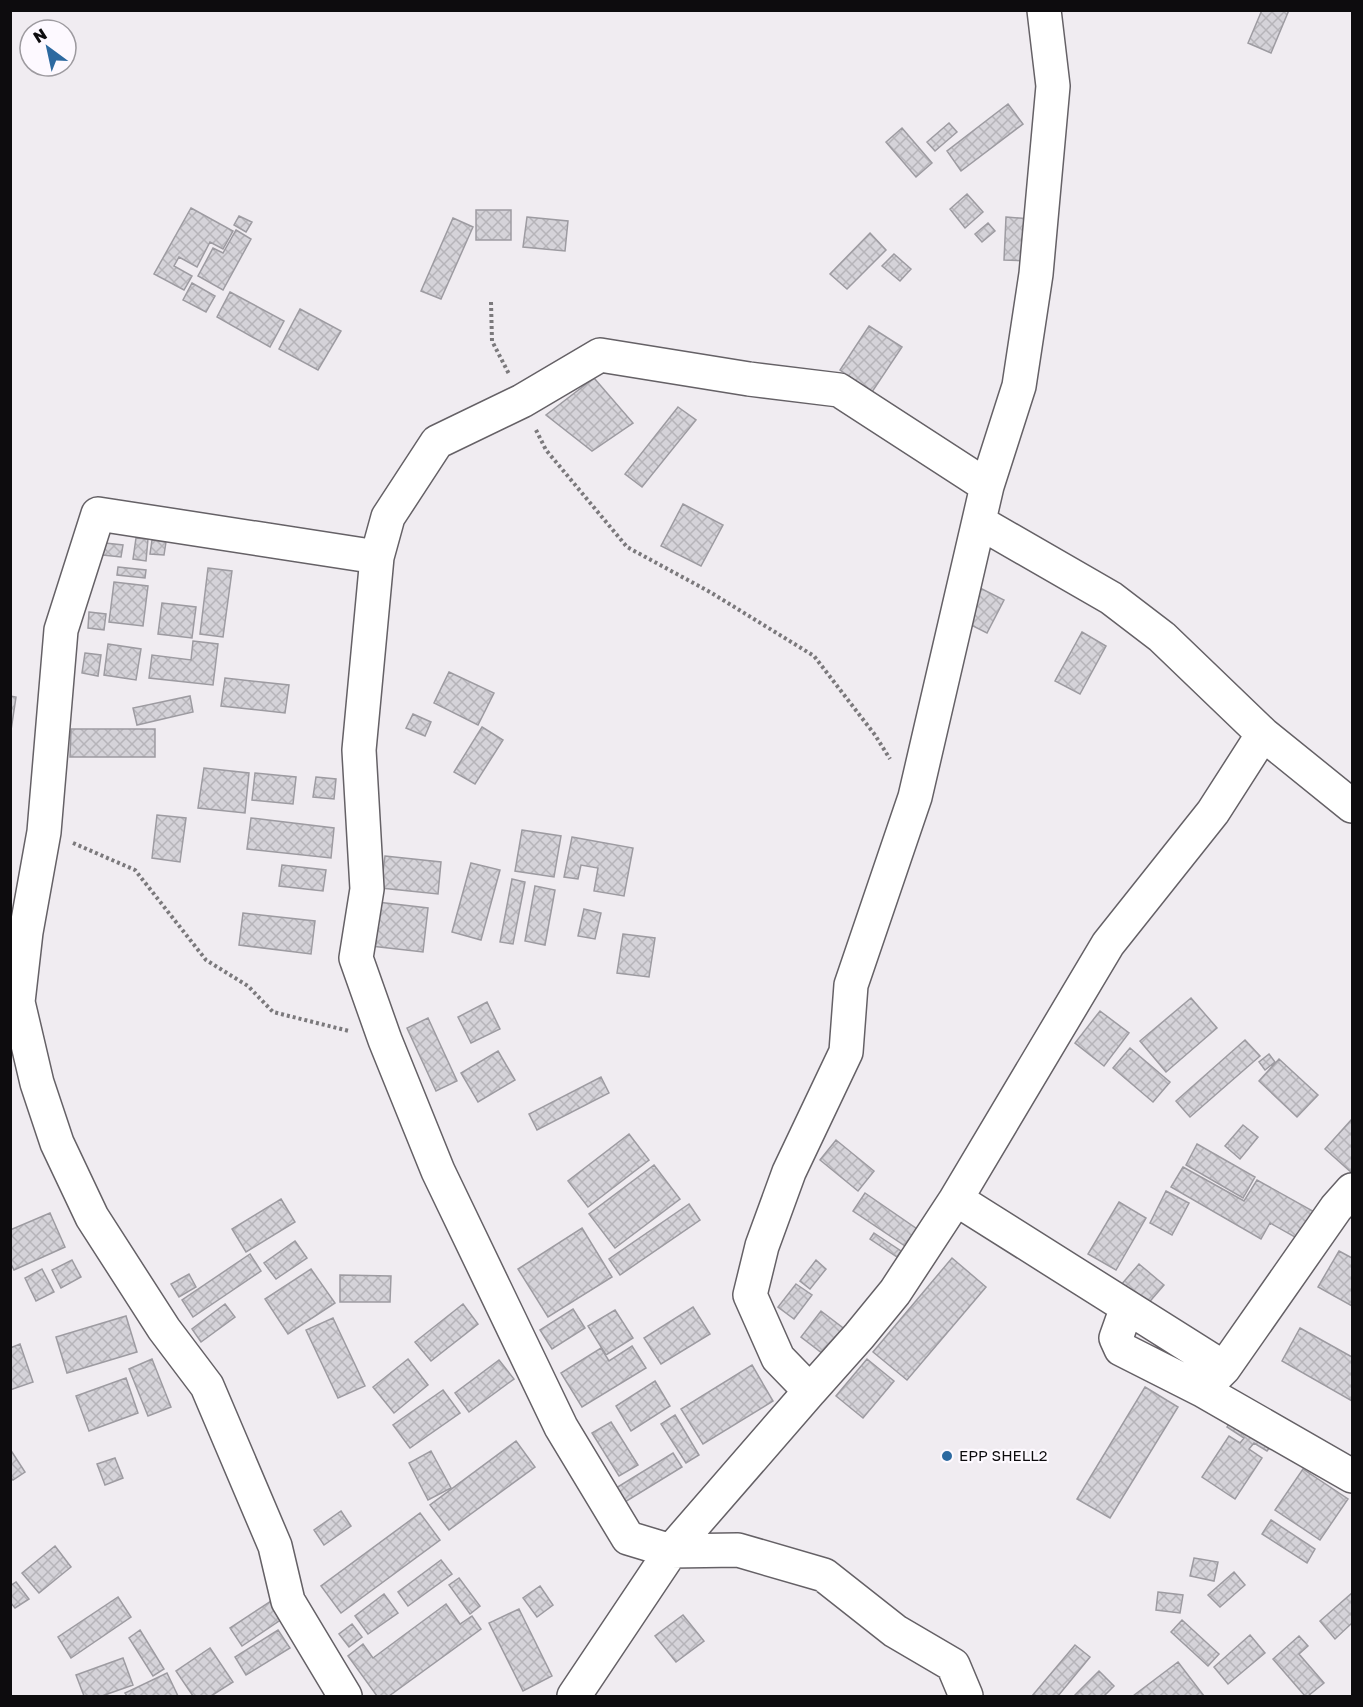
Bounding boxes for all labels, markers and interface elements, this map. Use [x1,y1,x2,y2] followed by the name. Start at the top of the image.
[18,18,78,78] north arrow
[29,24,50,47] text: N
[959,1446,1048,1464] place label: EPP SHELL2
[940,1449,954,1463] marker: EPP SHELL2

